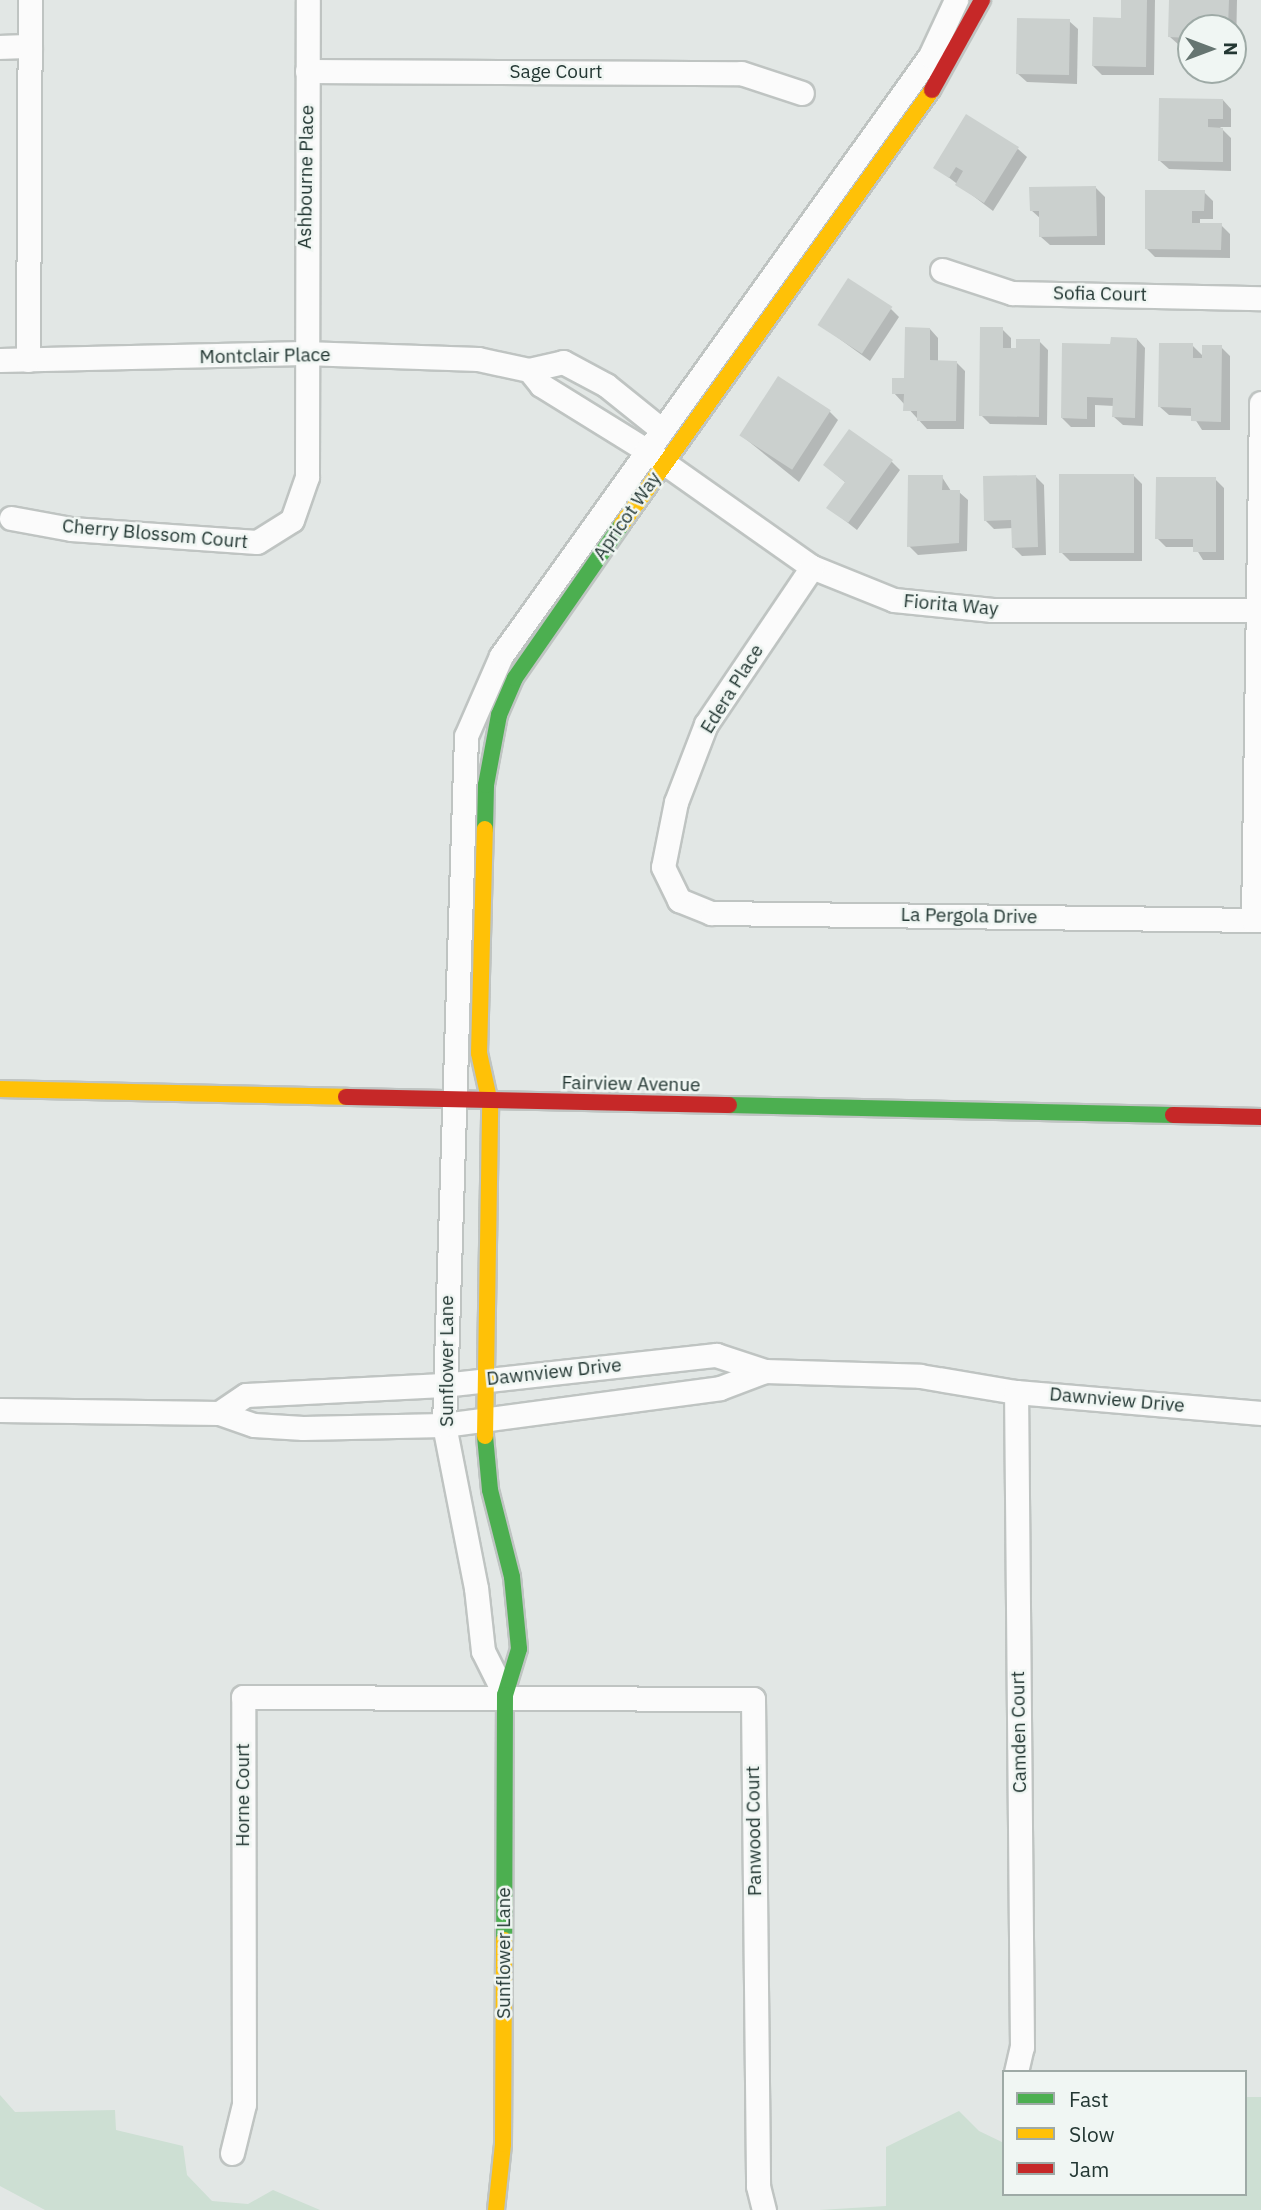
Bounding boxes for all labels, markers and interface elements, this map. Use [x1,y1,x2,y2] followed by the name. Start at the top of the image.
[1177,14,1247,84] north arrow
[1219,42,1243,56] text: N
[510,61,602,83] street label: Sage Court
[293,105,319,249] street label: Ashbourne Place
[1053,282,1147,306] street label: Sofia Court
[199,343,331,369] street label: Montclair Place
[588,468,666,564] street label: Apricot Way
[61,515,249,553] street label: Cherry Blossom Court
[903,589,999,621] street label: Fiorita Way
[696,640,768,738] street label: Edera Place
[900,903,1038,929] street label: La Pergola Drive
[561,1071,701,1097] street label: Fairview Avenue
[436,1295,458,1427] street label: Sunflower Lane
[485,1354,623,1390] street label: Dawnview Drive
[1048,1383,1186,1417] street label: Dawnview Drive
[1007,1671,1031,1793] street label: Camden Court
[232,1743,254,1847] street label: Horne Court
[741,1766,767,1896] street label: Panwood Court
[493,1887,515,2019] street label: Sunflower Lane
[1002,2070,1247,2196] legend
[1069,2085,1109,2113] text: Fast
[1069,2120,1115,2148] text: Slow
[1069,2155,1109,2183] text: Jam

